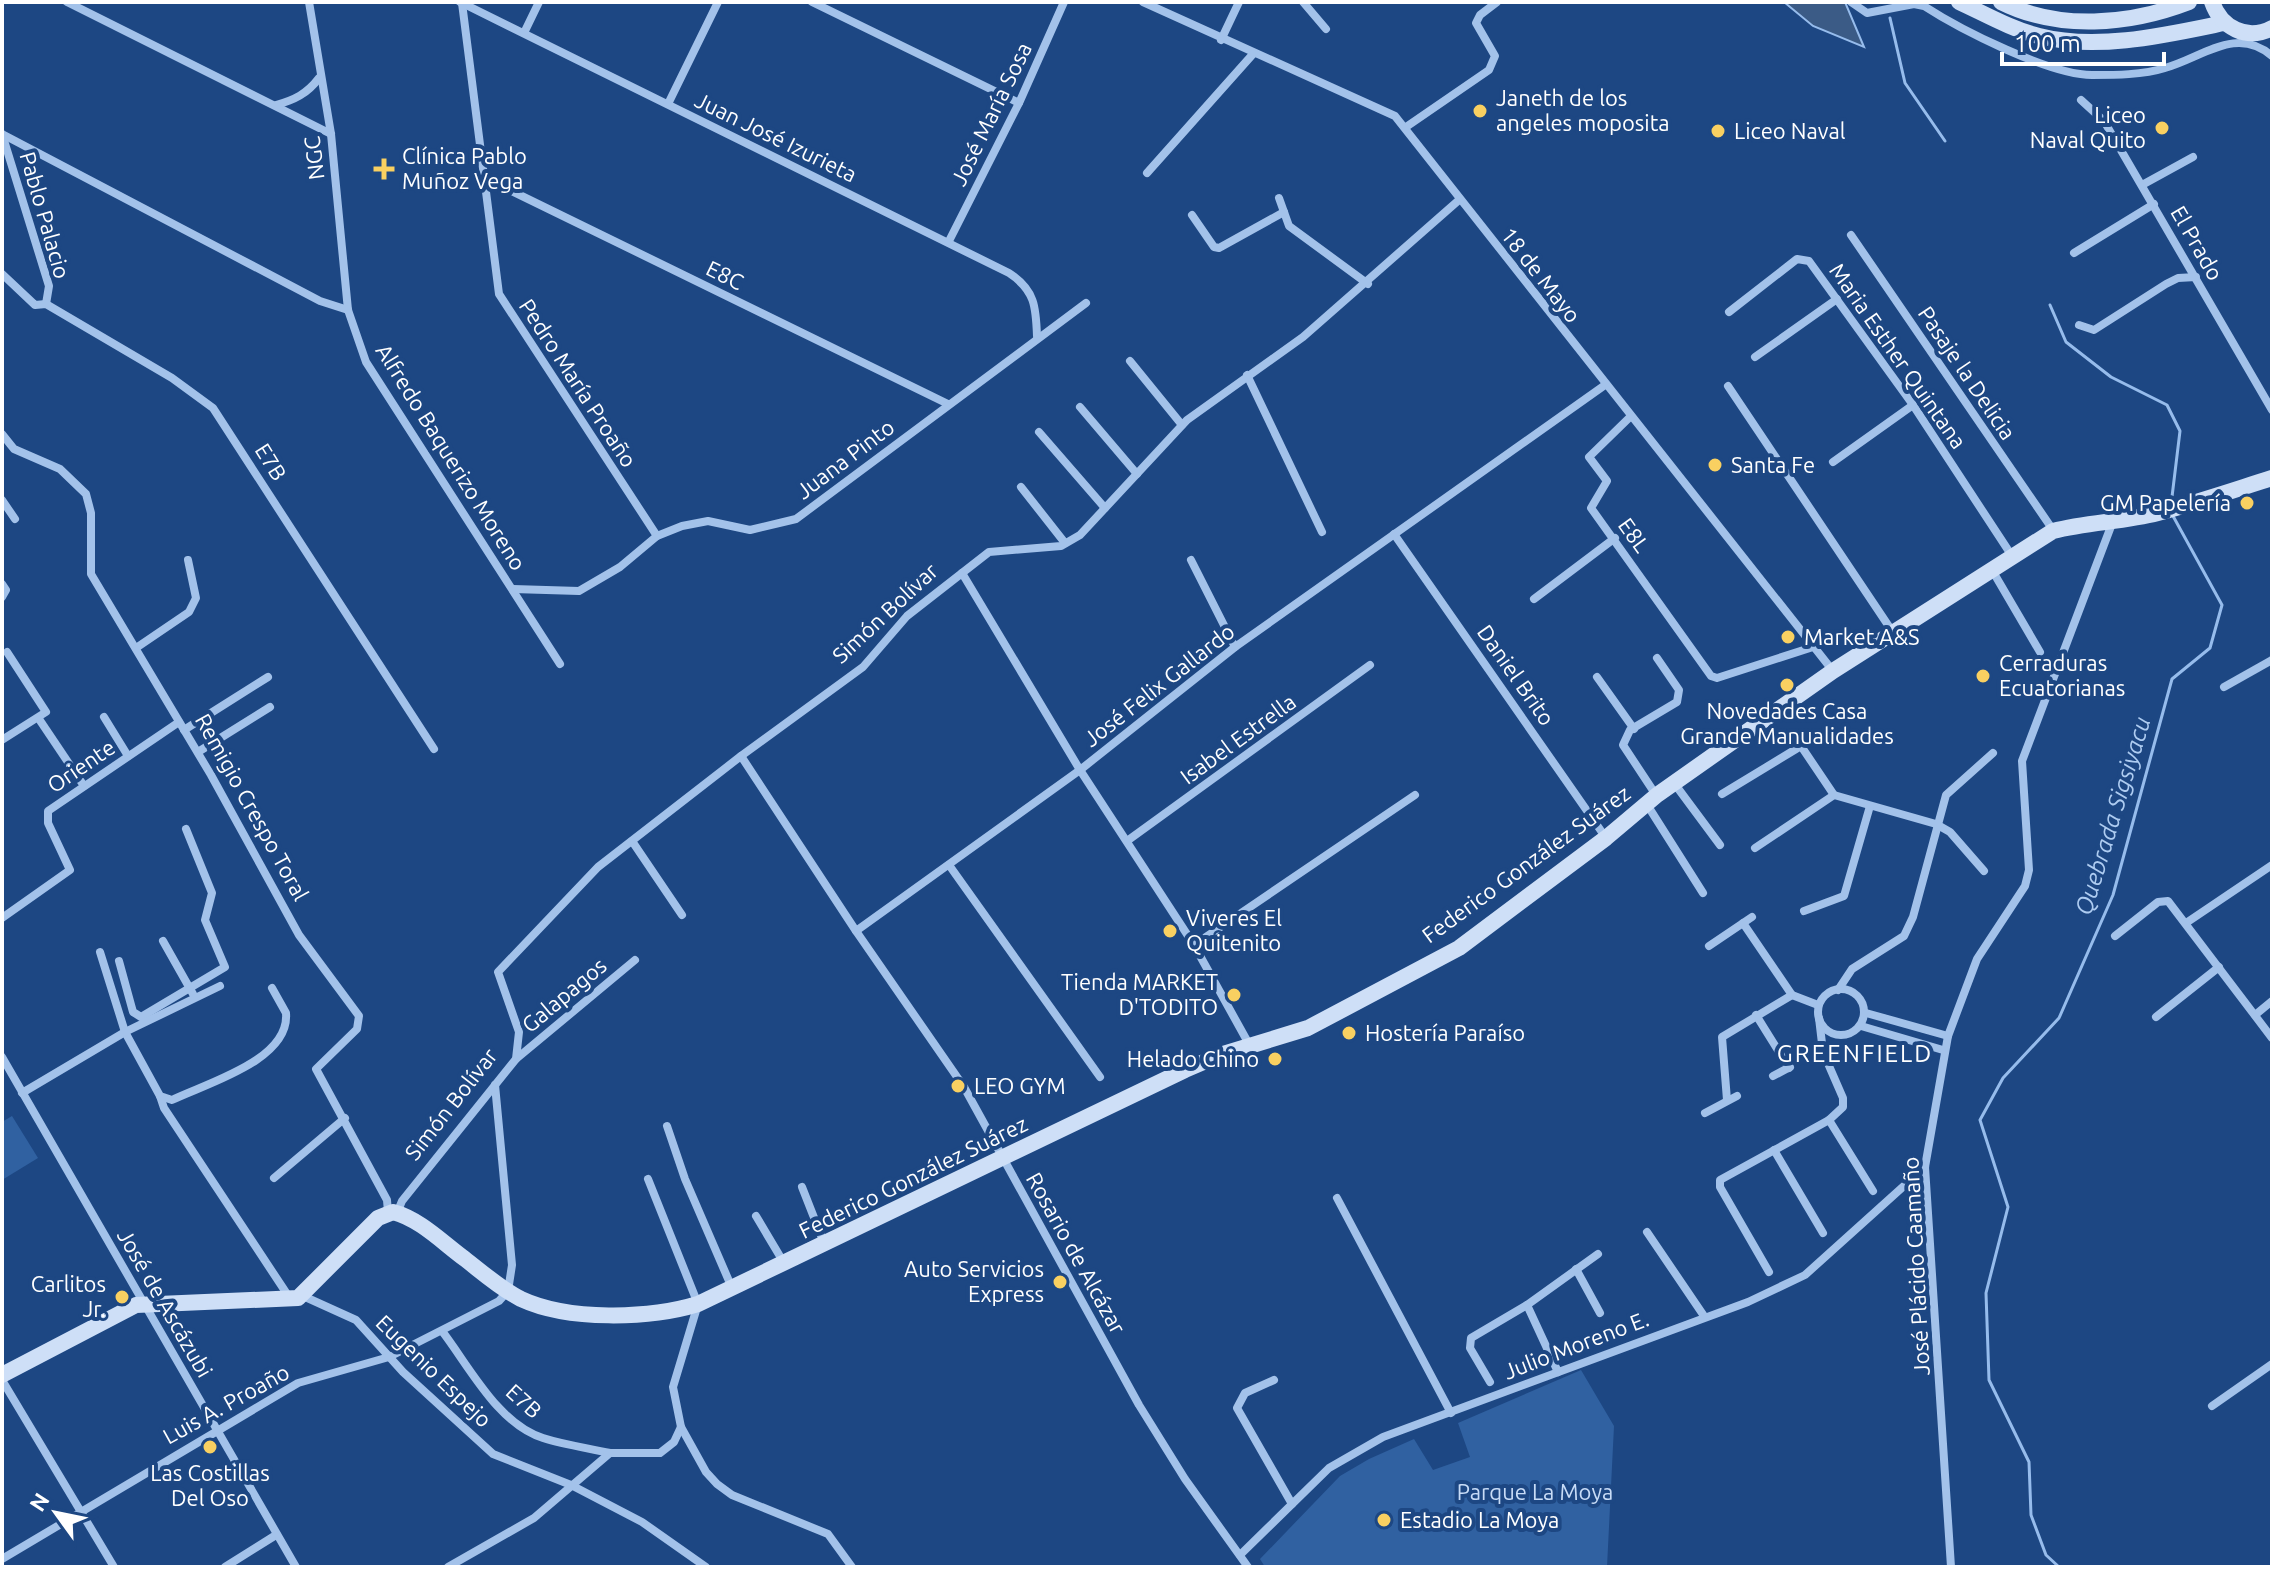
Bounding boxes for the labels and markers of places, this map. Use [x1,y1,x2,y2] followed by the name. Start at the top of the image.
[1496,85,1670,135] place label: Janeth de los angeles moposita
[1471,102,1489,120] marker: Janeth de los angeles moposita
[2030,102,2146,152] place label: Liceo Naval Quito
[1734,118,1846,143] place label: Liceo Naval
[2153,119,2171,137] marker: Liceo Naval Quito
[1709,122,1727,140] marker: Liceo Naval
[402,143,527,193] place label: Clínica Pablo Muñoz Vega
[373,158,395,180] marker: Clínica Pablo Muñoz Vega
[1731,452,1815,477] place label: Santa Fe
[1706,456,1724,474] marker: Santa Fe
[2100,490,2231,515] place label: GM Papelería
[2238,494,2256,512] marker: GM Papelería
[1804,624,1920,649] place label: Market A&S
[1779,628,1797,646] marker: Market A&S
[1999,650,2125,700] place label: Cerraduras Ecuatorianas
[1974,667,1992,685] marker: Cerraduras Ecuatorianas
[1778,676,1796,694] marker: Novedades Casa Grande Manualidades
[1680,698,1894,748] place label: Novedades Casa Grande Manualidades
[1186,905,1282,955] place label: Viveres El Quitenito
[1161,922,1179,940] marker: Viveres El Quitenito
[1061,969,1218,1019] place label: Tienda MARKET D'TODITO
[1225,986,1243,1004] marker: Tienda MARKET D'TODITO
[1365,1020,1525,1045] place label: Hostería Paraíso
[1340,1024,1358,1042] marker: Hostería Paraíso
[1127,1046,1259,1071] place label: Helado Chino
[1266,1050,1284,1068] marker: Helado Chino
[974,1073,1066,1098] place label: LEO GYM
[949,1077,967,1095] marker: LEO GYM
[904,1256,1044,1306] place label: Auto Servicios Express
[31,1271,106,1321] place label: Carlitos Jr.
[1051,1273,1069,1291] marker: Auto Servicios Express
[113,1288,131,1306] marker: Carlitos Jr.
[201,1438,219,1456] marker: Las Costillas Del Oso
[150,1460,270,1510] place label: Las Costillas Del Oso
[1400,1507,1559,1532] place label: Estadio La Moya
[1375,1511,1393,1529] marker: Estadio La Moya

